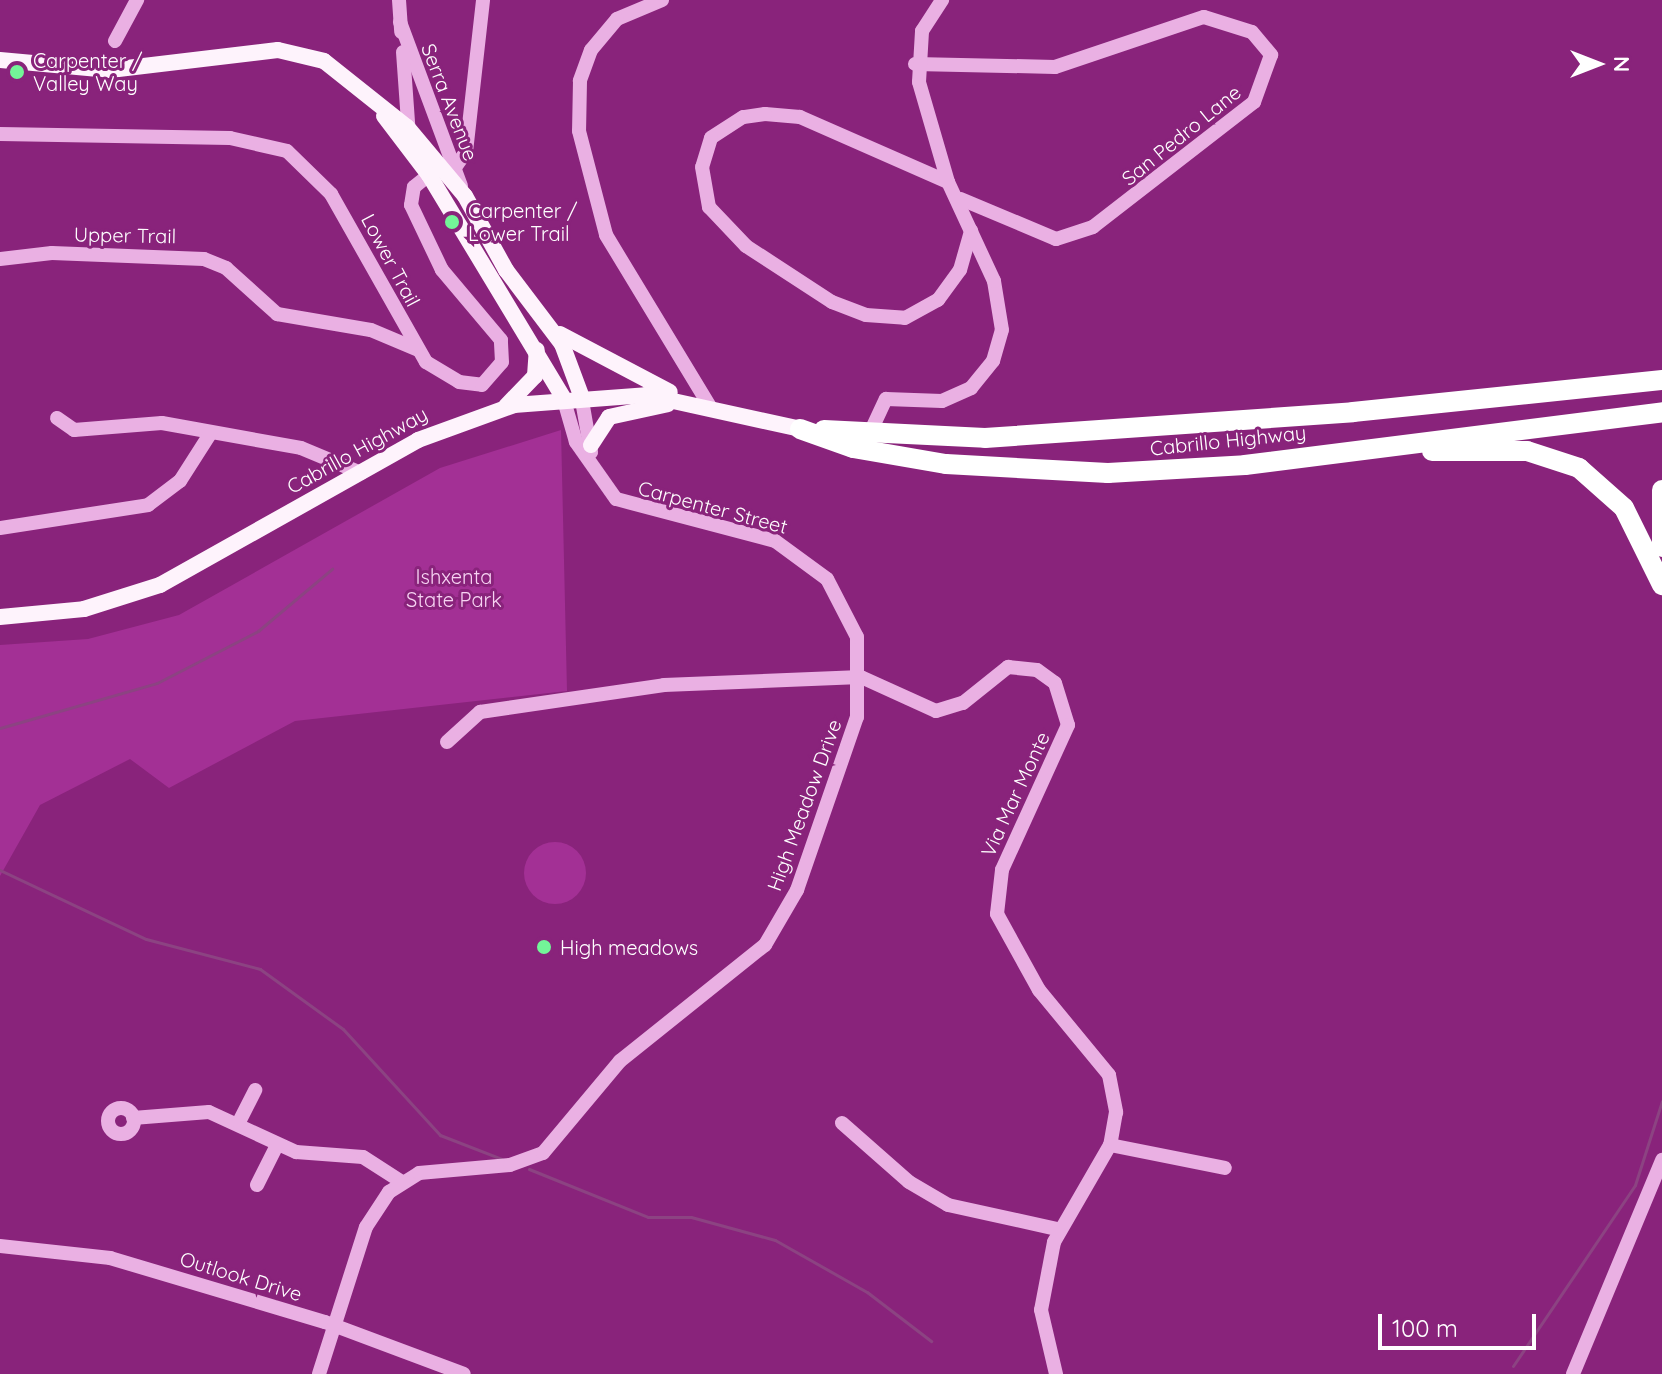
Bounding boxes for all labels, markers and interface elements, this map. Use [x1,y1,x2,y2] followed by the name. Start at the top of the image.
[1558,24,1638,104] north arrow
[417,40,483,164] street label: Serra Avenue
[33,48,142,95] place label: Carpenter / Valley Way
[1608,56,1636,72] text: N
[8,63,26,81] marker: Carpenter / Valley Way
[1117,80,1245,190] street label: San Pedro Lane
[468,198,577,245] place label: Carpenter / Lower Trail
[357,210,425,310] street label: Lower Trail
[443,213,461,231] marker: Carpenter / Lower Trail
[74,222,176,248] street label: Upper Trail
[283,401,431,499] street label: Cabrillo Highway
[1149,420,1307,460] street label: Cabrillo Highway
[636,476,790,538] street label: Carpenter Street
[406,565,502,612] park label: Ishxenta State Park
[762,716,846,894] street label: High Meadow Drive
[976,728,1054,860] street label: Via Mar Monte
[560,935,698,959] place label: High meadows
[535,938,553,956] marker: High meadows
[177,1246,305,1306] street label: Outlook Drive
[1382,1298,1540,1348] scale bar
[1392,1313,1458,1343] text: 100 m

